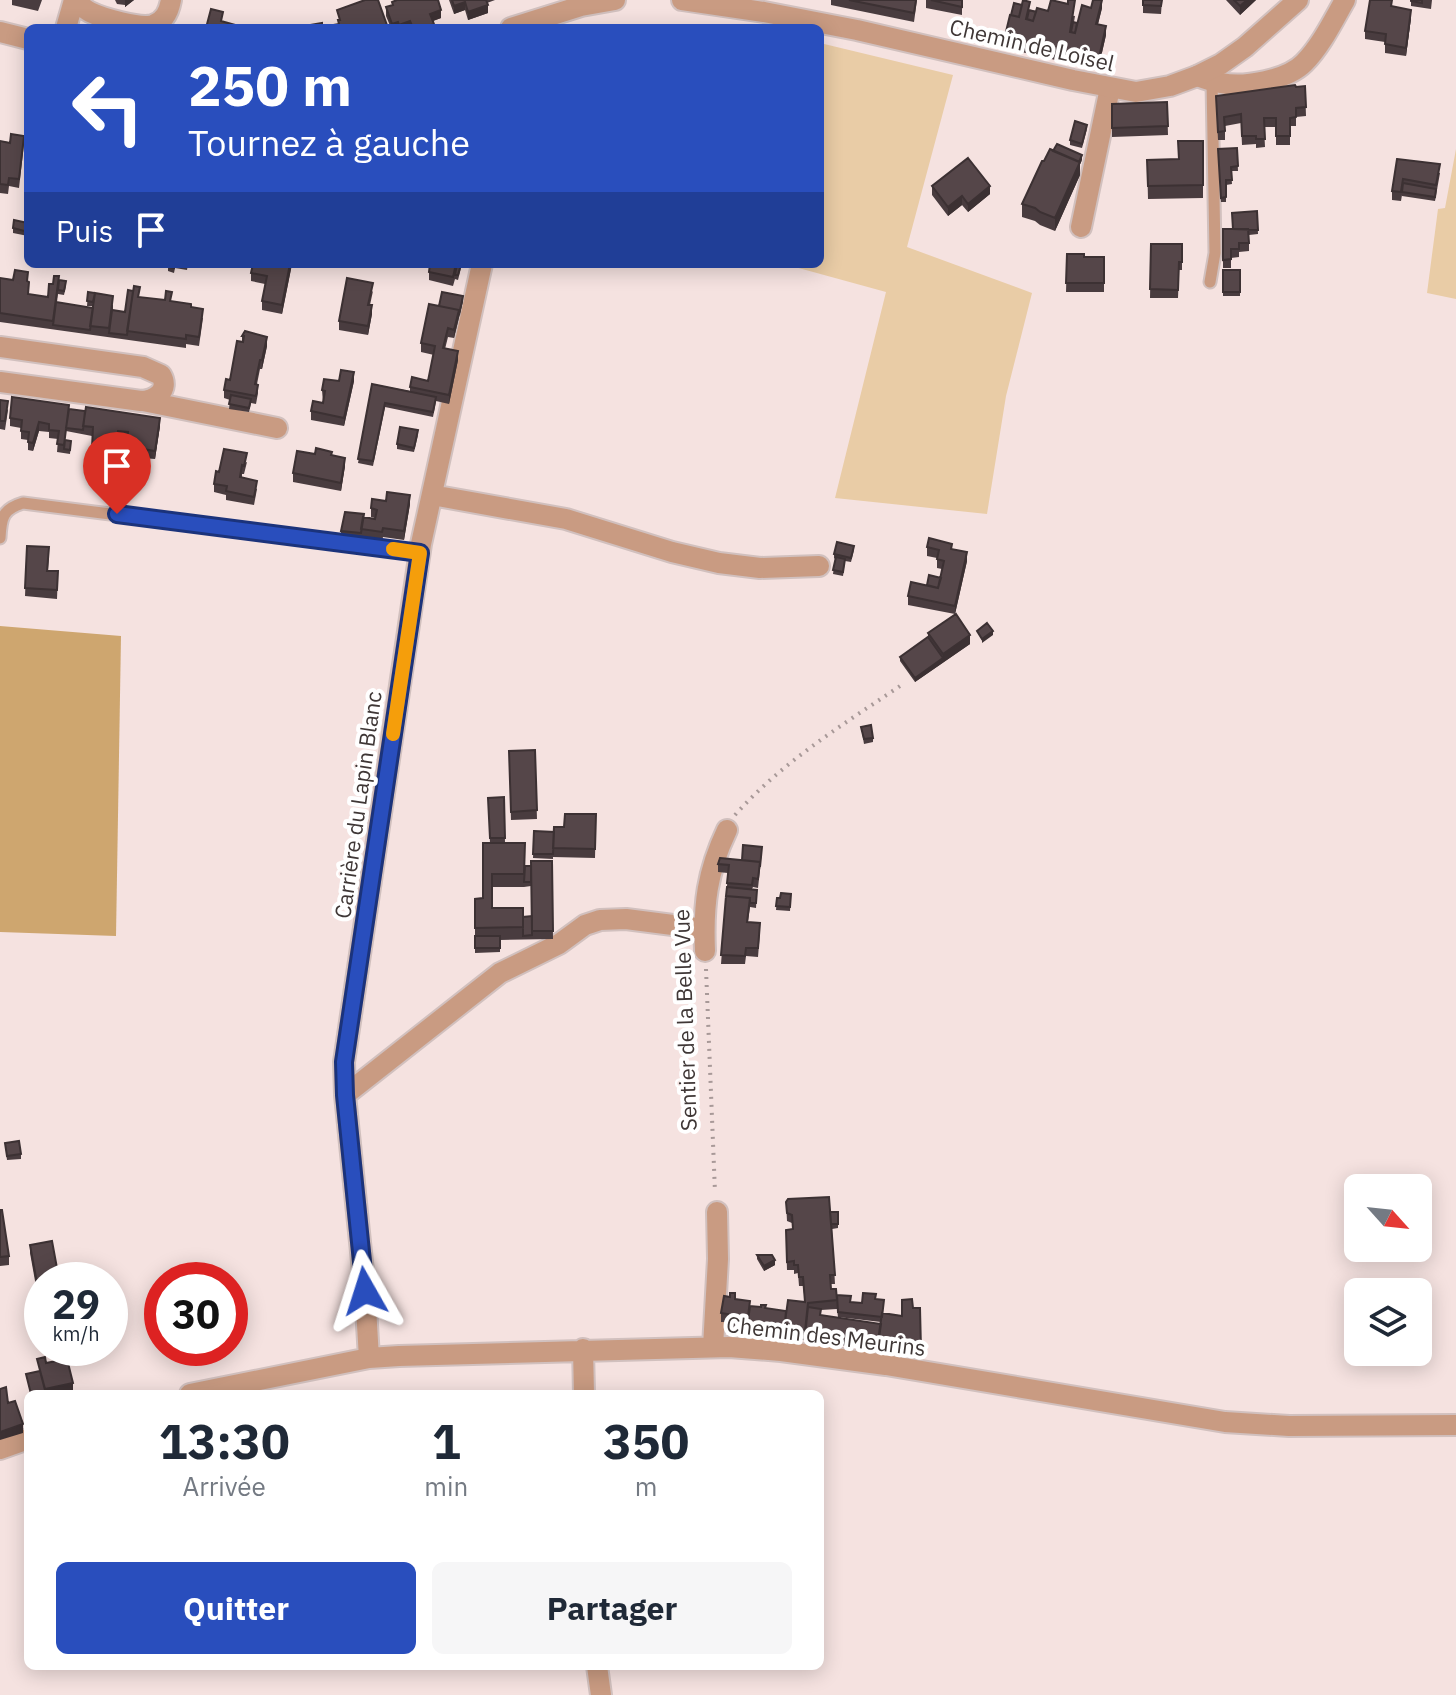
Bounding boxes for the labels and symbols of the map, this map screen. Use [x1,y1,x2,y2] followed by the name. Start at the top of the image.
[947,11,1117,78] street label: Chemin de Loisel
[83,432,151,514] pin
[327,689,388,920] street label: Carrière du Lapin Blanc
[666,909,703,1131] street label: Sentier de la Belle Vue
[1344,1174,1432,1262] north arrow
[323,1249,407,1333] position arrow
[144,1262,248,1366] speed limit sign: 30
[725,1309,927,1362] street label: Chemin des Meurins

